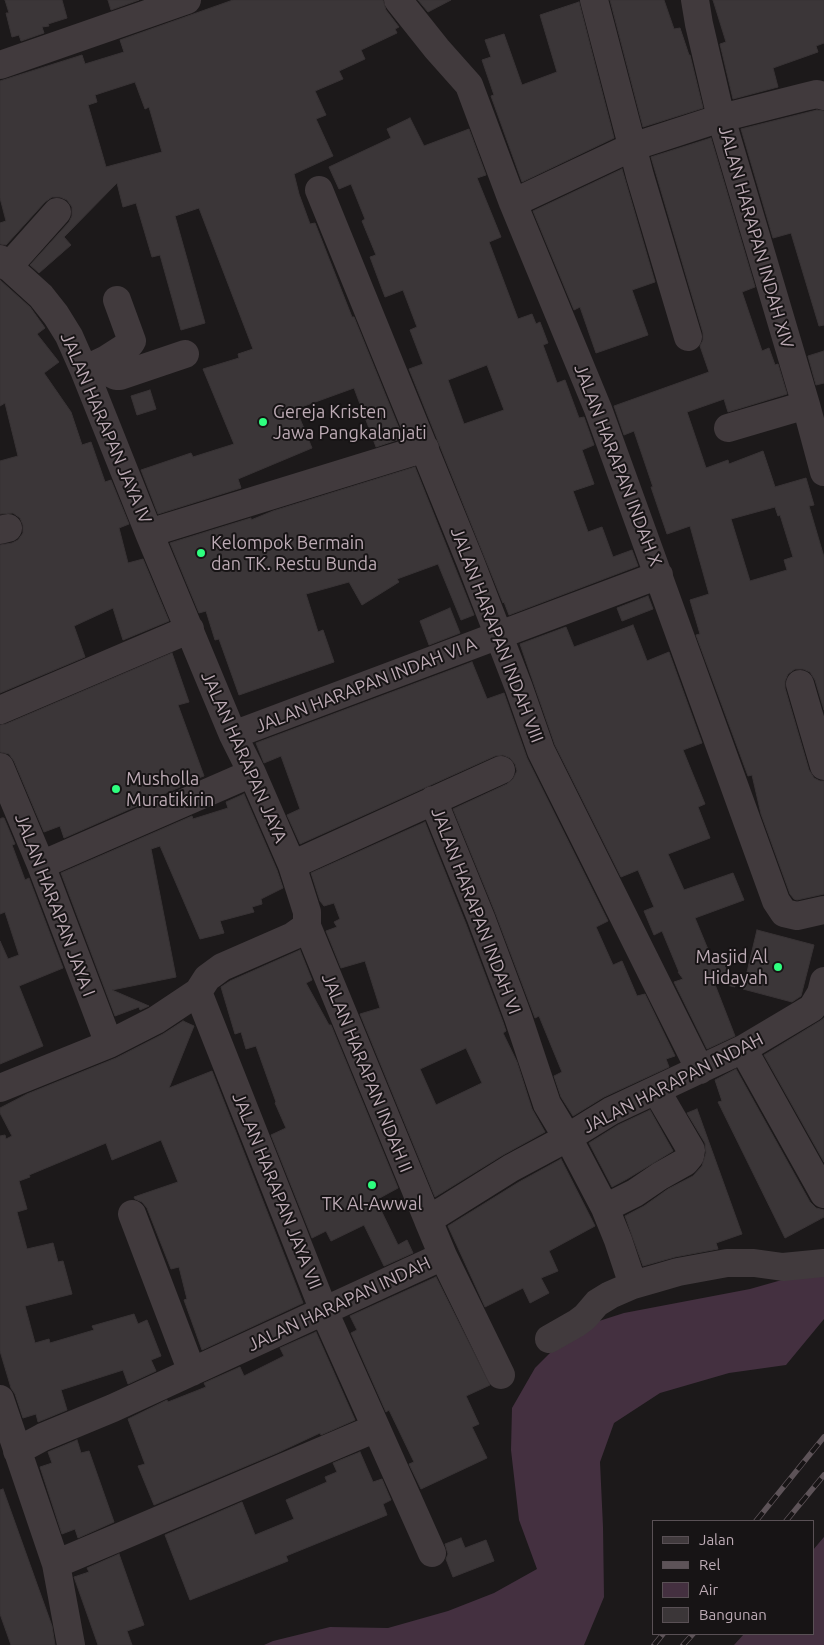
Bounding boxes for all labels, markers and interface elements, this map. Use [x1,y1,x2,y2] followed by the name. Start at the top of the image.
[714,123,798,351] street label: JALAN HARAPAN INDAH XIV
[56,329,156,527] street label: JALAN HARAPAN JAYA IV
[569,361,667,569] street label: JALAN HARAPAN INDAH X
[273,401,427,444] place label: Gereja Kristen Jawa Pangkalanjati
[257,416,269,428] marker: Gereja Kristen Jawa Pangkalanjati
[446,524,548,746] street label: JALAN HARAPAN INDAH VIII
[211,532,377,574] place label: Kelompok Bermain dan TK. Restu Bunda
[195,547,207,559] marker: Kelompok Bermain dan TK. Restu Bunda
[252,633,480,737] street label: JALAN HARAPAN INDAH VI A
[196,668,292,846] street label: JALAN HARAPAN JAYA
[126,768,214,811] place label: Musholla Muratikirin
[110,783,122,795] marker: Musholla Muratikirin
[427,805,525,1017] street label: JALAN HARAPAN INDAH VI
[10,811,100,999] street label: JALAN HARAPAN JAYA I
[695,946,768,989] place label: Masjid Al Hidayah
[772,961,784,973] marker: Masjid Al Hidayah
[317,970,417,1176] street label: JALAN HARAPAN INDAH II
[579,1028,767,1138] street label: JALAN HARAPAN INDAH
[228,1090,326,1292] street label: JALAN HARAPAN JAYA VII
[366,1179,378,1191] marker: TK Al-Awwal
[322,1193,422,1215] place label: TK Al-Awwal
[244,1252,434,1356] street label: JALAN HARAPAN INDAH
[652,1520,814,1635] legend
[699,1531,734,1548] text: Jalan
[699,1556,721,1573] text: Rel
[699,1581,718,1598] text: Air
[699,1606,767,1623] text: Bangunan

